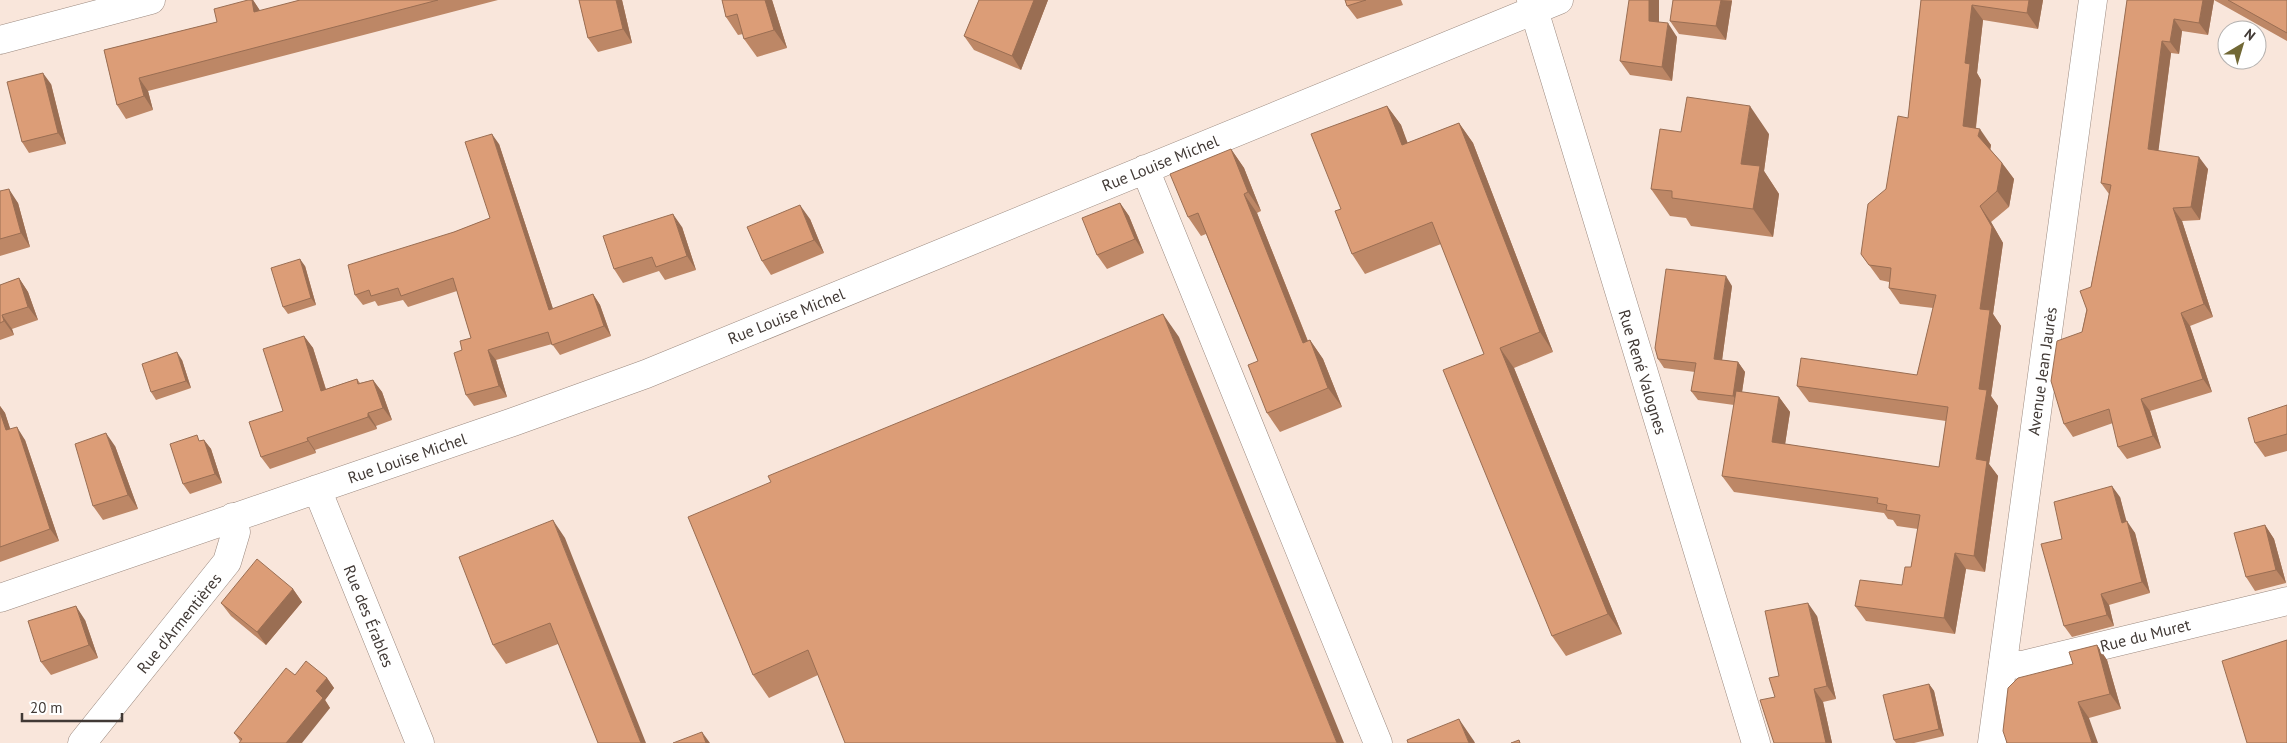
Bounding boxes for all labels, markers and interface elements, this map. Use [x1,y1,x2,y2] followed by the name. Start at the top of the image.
[2217,20,2267,70] north arrow
[2241,25,2259,45] text: N
[1099,130,1222,196] street label: Rue Louise Michel
[725,283,848,349] street label: Rue Louise Michel
[2023,305,2061,437] street label: Avenue Jean Jaurès
[1614,307,1672,437] street label: Rue René Valognes
[345,428,469,488] street label: Rue Louise Michel
[339,562,399,670] street label: Rue des Érables
[132,569,226,677] street label: Rue d'Armentières
[2098,614,2193,656] street label: Rue du Muret
[22,690,122,722] scale bar
[30,698,63,717] text: 20 m

